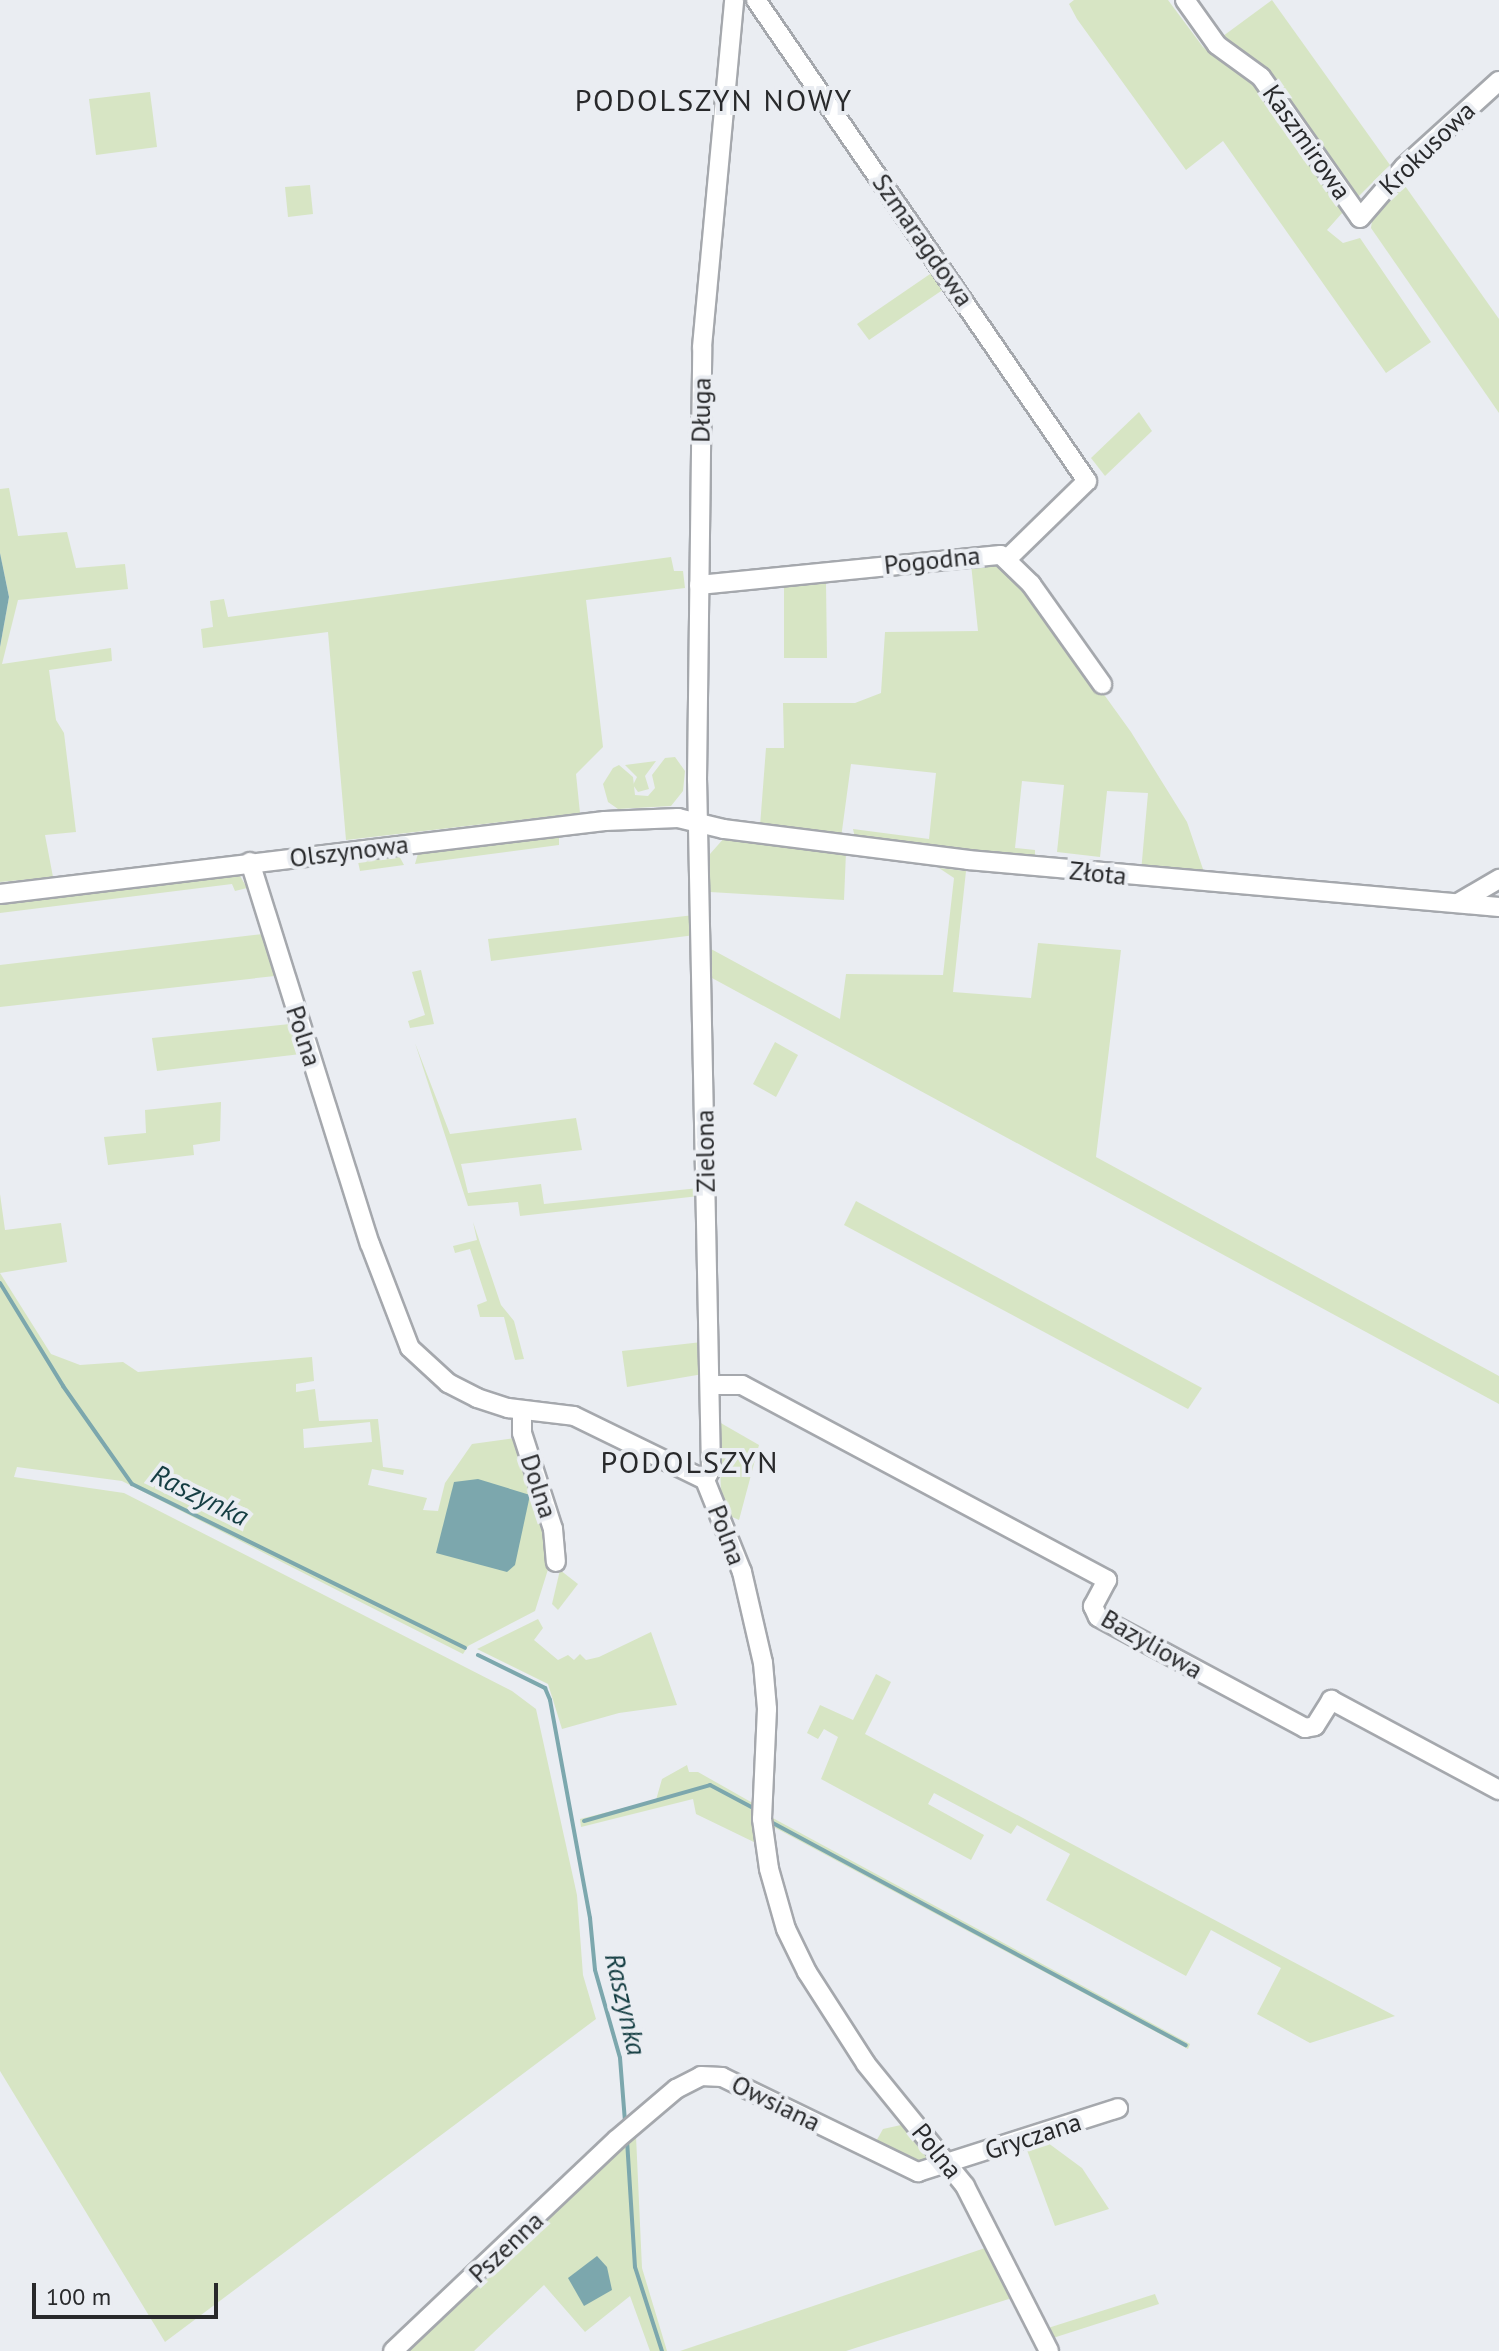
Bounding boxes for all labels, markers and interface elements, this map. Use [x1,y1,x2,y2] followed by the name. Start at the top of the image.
[1256,79,1358,205] street label: Kaszmirowa
[575,82,853,118] district label: PODOLSZYN NOWY
[1373,95,1481,201] street label: Krokusowa
[866,168,980,312] street label: Szmaragdowa
[685,377,717,443] street label: Długa
[882,539,982,581] street label: Pogodna
[288,828,410,874] street label: Olszynowa
[1068,854,1128,892] street label: Złota
[280,1002,328,1070] street label: Polna
[689,1109,721,1193] street label: Zielona
[601,1444,779,1480] district label: PODOLSZYN
[514,1450,564,1522] street label: Dolna
[146,1457,254,1533] water label: Raszynka
[701,1500,753,1570] street label: Polna
[1096,1603,1208,1685] street label: Bazyliowa
[598,1950,654,2058] water label: Raszynka
[727,2068,825,2138] street label: Owsiana
[981,2106,1085,2166] street label: Gryczana
[905,2117,969,2185] street label: Polna
[462,2205,550,2289] street label: Pszenna
[36,2267,222,2317] scale bar
[46,2281,111,2312] text: 100 m

